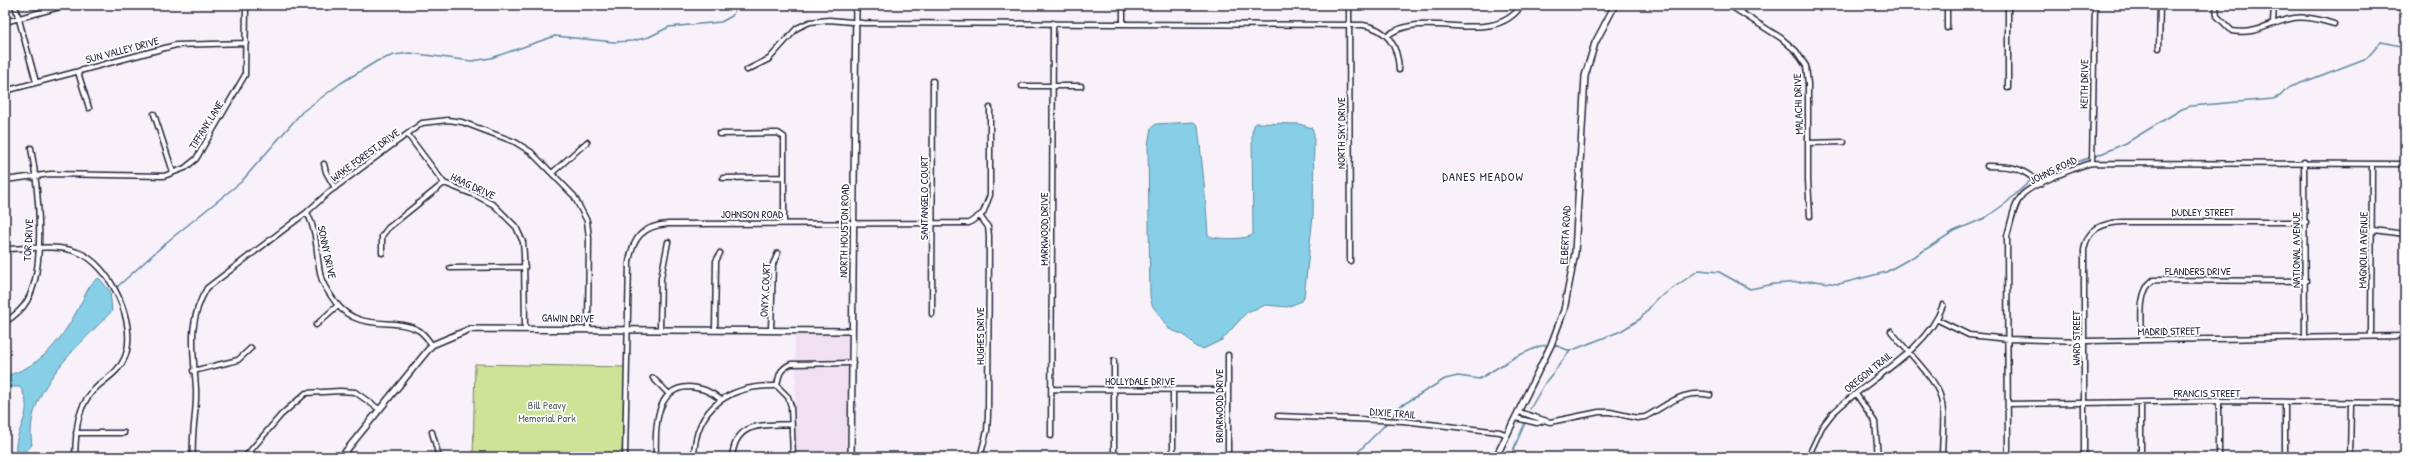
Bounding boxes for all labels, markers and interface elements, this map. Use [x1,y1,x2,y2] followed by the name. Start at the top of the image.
[84,33,160,67] street label: SUN VALLEY DRIVE
[2077,59,2091,109] street label: KEITH DRIVE
[1790,73,1806,135] street label: MALACHI DRIVE
[1334,97,1348,169] street label: NORTH SKY DRIVE
[186,98,227,152] street label: TIFFANY LANE
[328,125,402,185] street label: WAKE FOREST DRIVE
[2027,152,2079,187] street label: JOHNS ROAD
[917,155,931,240] street label: SANTANGELO COURT
[1442,168,1524,185] district label: DANES MEADOW
[448,170,498,202] street label: HAAG DRIVE
[836,183,852,278] street label: NORTH HOUSTON ROAD
[1037,192,1051,266] street label: MARKWOOD DRIVE
[1556,204,1574,265] street label: ELBERTA ROAD
[2172,205,2235,219] street label: DUDLEY STREET
[721,207,784,221] street label: JOHNSON ROAD
[2355,211,2371,289] street label: MAGNOLIA AVENUE
[2289,212,2303,288] street label: NATIONAL AVENUE
[20,218,36,262] street label: TOR DRIVE
[315,224,340,280] street label: SONNY DRIVE
[757,262,773,317] street label: ONYX COURT
[2164,264,2231,278] street label: FLANDERS DRIVE
[973,307,987,365] street label: HUGHES DRIVE
[2069,310,2083,365] street label: WARD STREET
[542,311,594,325] street label: GAWIN DRIVE
[2138,323,2201,339] street label: MADRID STREET
[1841,348,1895,396] street label: OREGON TRAIL
[1212,369,1226,443] street label: BRIARWOOD DRIVE
[1105,374,1175,388] street label: HOLLYDALE DRIVE
[2173,386,2241,400] street label: FRANCIS STREET
[518,398,576,425] park label: Bill Peavy Memorial Park
[1369,404,1417,422] street label: DIXIE TRAIL

